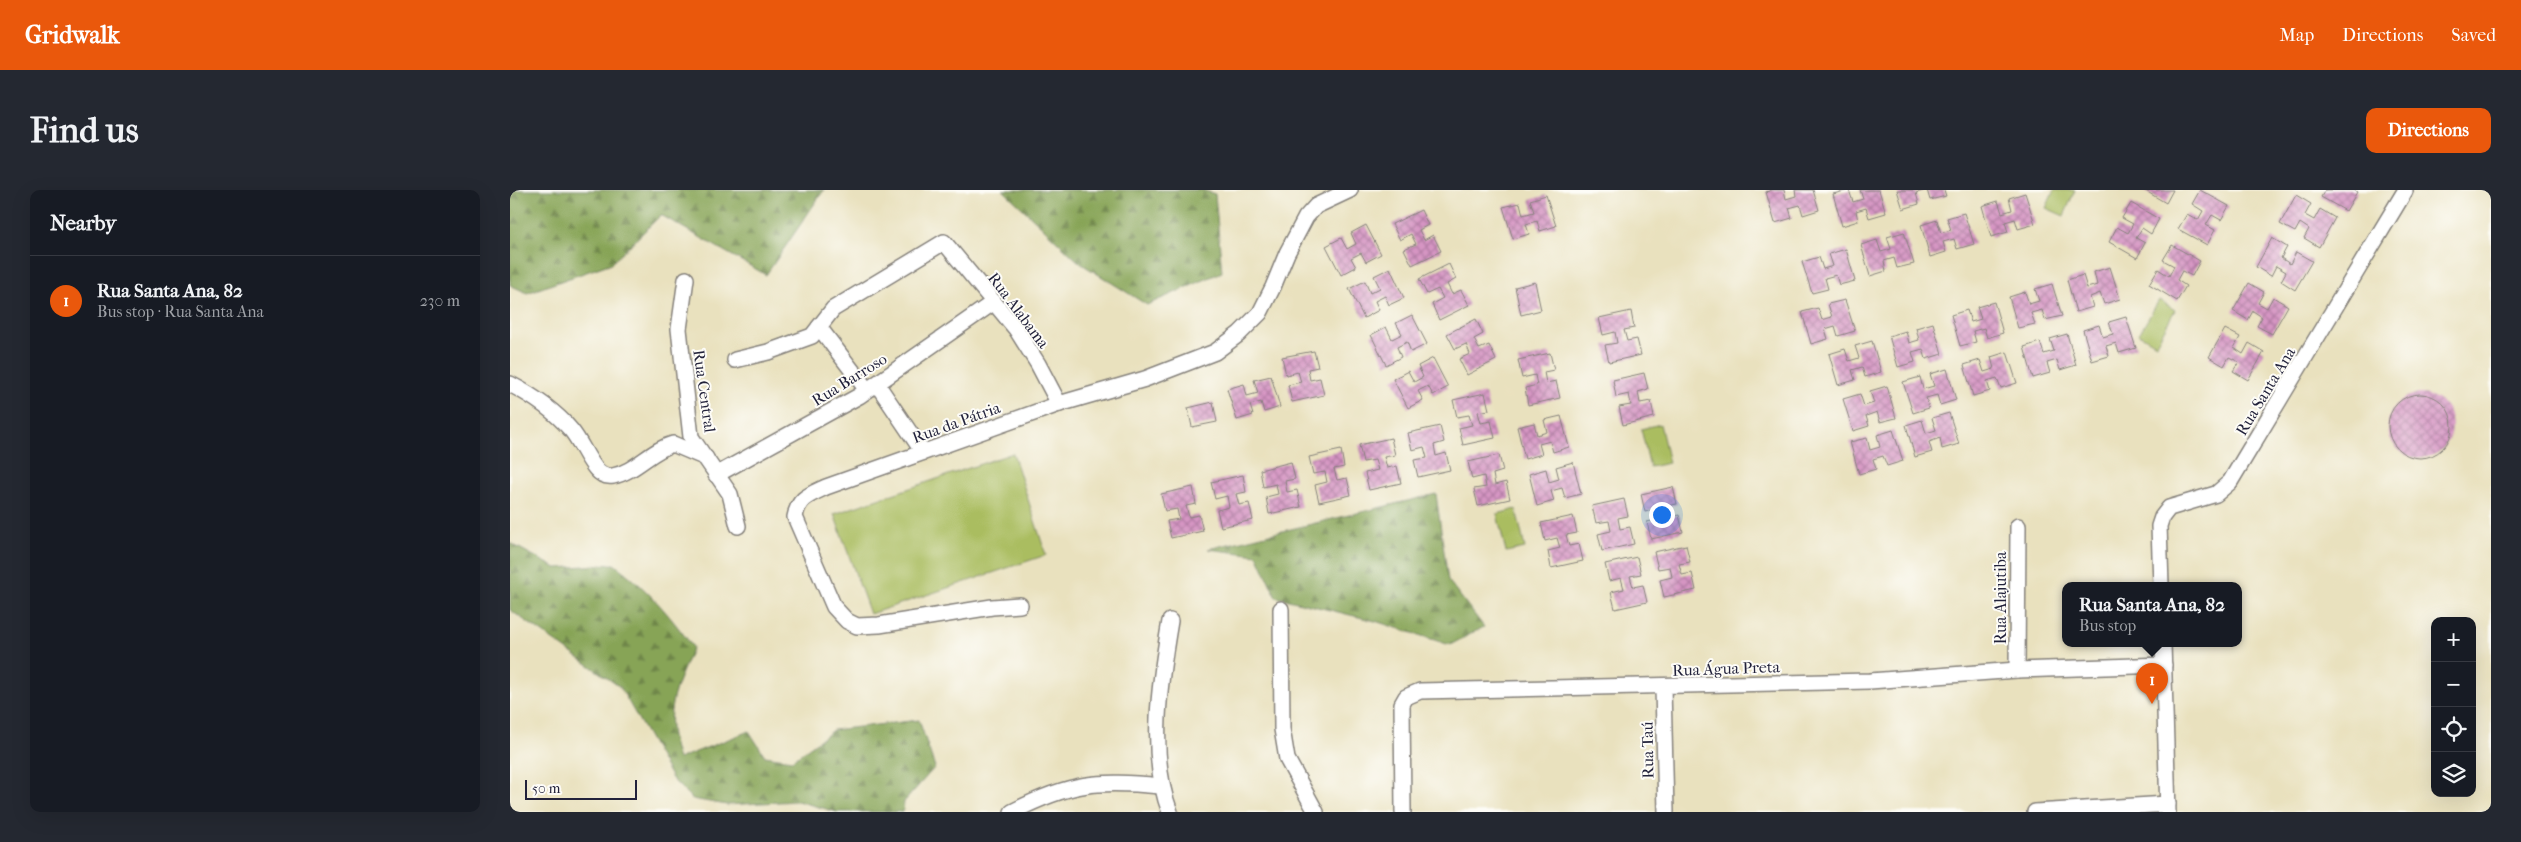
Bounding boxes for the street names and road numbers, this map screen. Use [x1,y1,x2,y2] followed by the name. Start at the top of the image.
[984,269,1054,352] street label: Rua Alabama
[2232,343,2300,439] street label: Rua Santa Ana
[689,348,720,434] street label: Rua Central
[808,349,890,410] street label: Rua Barroso
[910,398,1003,447] street label: Rua da Pátria
[1991,551,2010,644] street label: Rua Alajutiba
[1672,656,1781,680] street label: Rua Água Preta
[1638,721,1657,779] street label: Rua Taú

